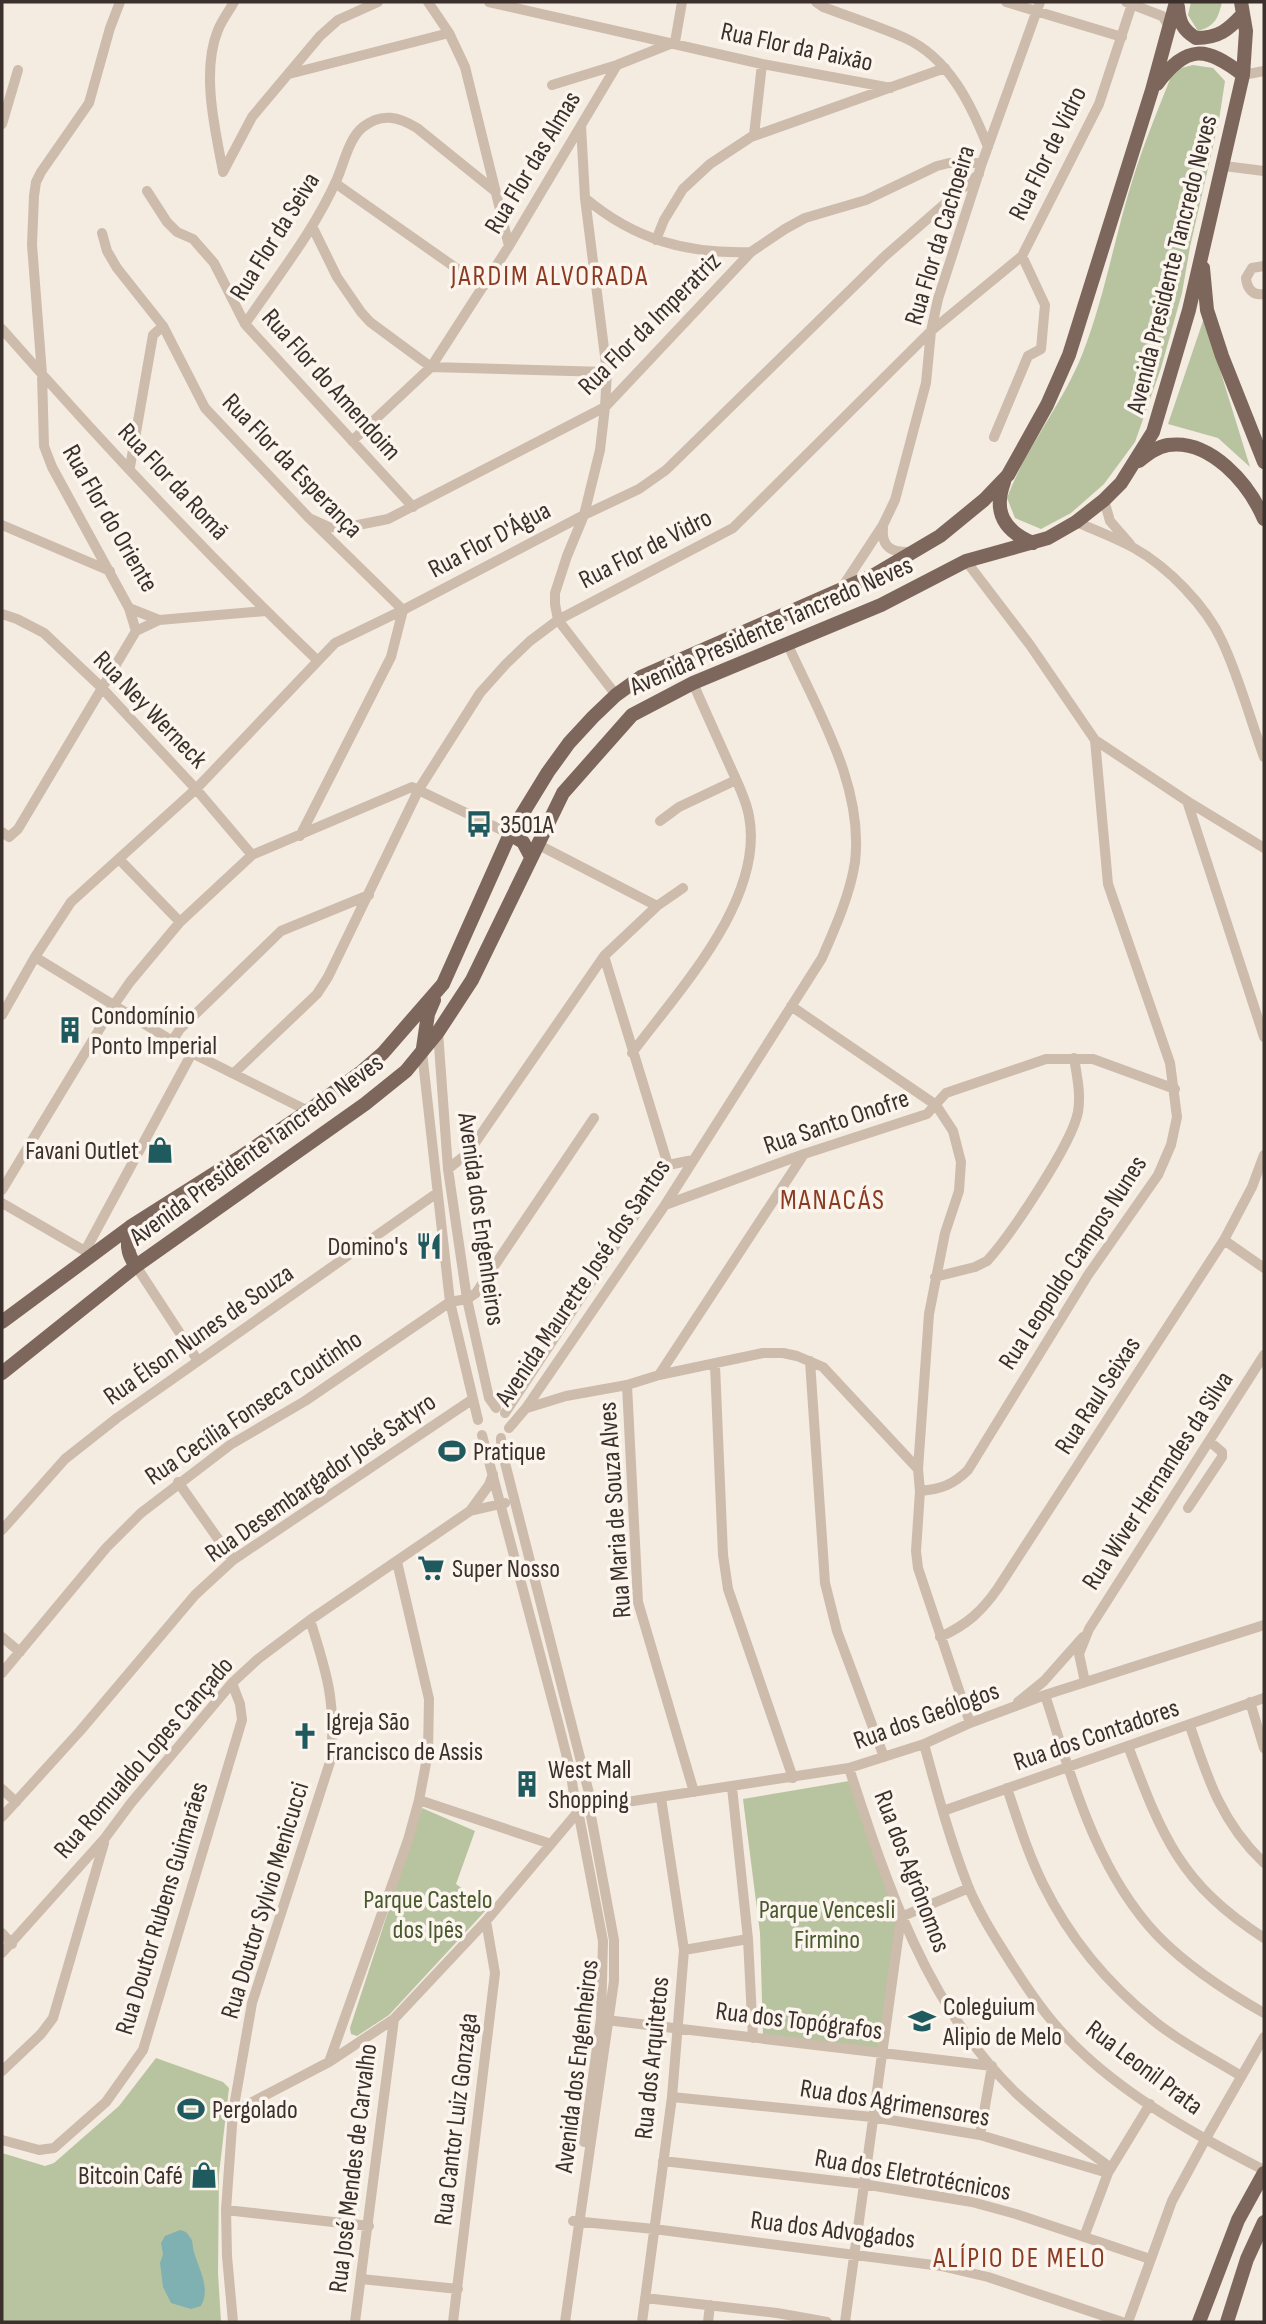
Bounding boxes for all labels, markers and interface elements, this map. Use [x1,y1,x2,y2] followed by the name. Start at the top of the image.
[718,16,876,79] street label: Rua Flor da Paixão
[1003,82,1094,226] street label: Rua Flor de Vidro
[479,86,588,240] street label: Rua Flor das Almas
[1120,112,1225,418] street label: Avenida Presidente Tancredo Neves
[898,142,982,329] street label: Rua Flor da Cachoeira
[224,167,327,307] street label: Rua Flor da Seiva
[572,246,728,402] street label: Rua Flor da Imperatriz
[450,260,649,293] district label: JARDIM ALVORADA
[255,303,407,467] street label: Rua Flor do Amendoim
[215,387,369,545] street label: Rua Flor da Esperança
[111,417,235,547] street label: Rua Flor da Romã
[55,440,164,598] street label: Rua Flor do Oriente
[423,495,556,585] street label: Rua Flor D'Água
[574,503,717,596] street label: Rua Flor de Vidro
[624,550,918,703] street label: Avenida Presidente Tancredo Neves
[86,645,214,775] street label: Rua Ney Werneck
[464,809,494,839] bus stop icon: 3501A
[500,810,554,841] place label: 3501A
[91,1001,217,1062] place label: Condomínio Ponto Imperial
[55,1015,85,1045] building icon: Condomínio Ponto Imperial
[123,1048,390,1253] street label: Avenida Presidente Tancredo Neves
[760,1083,913,1162] street label: Rua Santo Onofre
[450,1110,511,1328] street label: Avenida dos Engenheiros
[145,1135,175,1165] shop icon: Favani Outlet
[25,1136,139,1167] place label: Favani Outlet
[993,1150,1154,1376] street label: Rua Leopoldo Campos Nunes
[488,1153,678,1413] street label: Avenida Maurette José dos Santos
[780,1184,886,1217] district label: MANACÁS
[414,1231,444,1261] restaurant icon: Domino's
[328,1232,408,1263] place label: Domino's
[98,1258,300,1412] street label: Rua Élson Nunes de Souza
[140,1324,368,1492] street label: Rua Cecília Fonseca Coutinho
[1049,1331,1148,1460] street label: Rua Raul Seixas
[1076,1366,1241,1596] street label: Rua Wiver Hernandes da Silva
[200,1387,442,1570] street label: Rua Desembargador José Satyro
[592,1401,639,1619] street label: Rua Maria de Souza Alves
[437,1436,467,1466] sports icon: Pratique
[473,1437,546,1468] place label: Pratique
[416,1553,446,1583] supermarket icon: Super Nosso
[452,1554,560,1585] place label: Super Nosso
[48,1651,240,1865] street label: Rua Romualdo Lopes Cançado
[850,1676,1003,1757] street label: Rua dos Geólogos
[1010,1693,1183,1778] street label: Rua dos Contadores
[326,1707,483,1768] place label: Igreja São Francisco de Assis
[290,1721,320,1751] church icon: Igreja São Francisco de Assis
[548,1755,631,1816] place label: West Mall Shopping
[512,1769,542,1799] building icon: West Mall Shopping
[109,1778,216,2039] street label: Rua Doutor Rubens Guimarães
[215,1778,316,2023] street label: Rua Doutor Sylvio Menicucci
[867,1786,957,1957] street label: Rua dos Agrônomos
[363,1885,493,1946] park label: Parque Castelo dos Ipês
[759,1895,895,1956] park label: Parque Vencesli Firmino
[549,1958,606,2175] street label: Avenida dos Engenheiros
[629,1975,676,2141] street label: Rua dos Arquitetos
[942,1992,1062,2053] place label: Coleguium Alipio de Melo
[714,1996,884,2047] street label: Rua dos Topógrafos
[907,2006,937,2036] school or university icon: Coleguium Alipio de Melo
[428,2011,485,2227] street label: Rua Cantor Luiz Gonzaga
[1080,2014,1209,2122] street label: Rua Leonil Prata
[323,2042,384,2294] street label: Rua José Mendes de Carvalho
[798,2073,992,2134] street label: Rua dos Agrimensores
[176,2094,206,2124] sports icon: Pergolado
[212,2095,298,2126] place label: Pergolado
[812,2143,1013,2208] street label: Rua dos Eletrotécnicos
[189,2160,219,2190] shop icon: Bitcoin Café
[78,2161,183,2192] place label: Bitcoin Café
[749,2205,917,2256] street label: Rua dos Advogados
[932,2242,1107,2275] district label: ALÍPIO DE MELO

